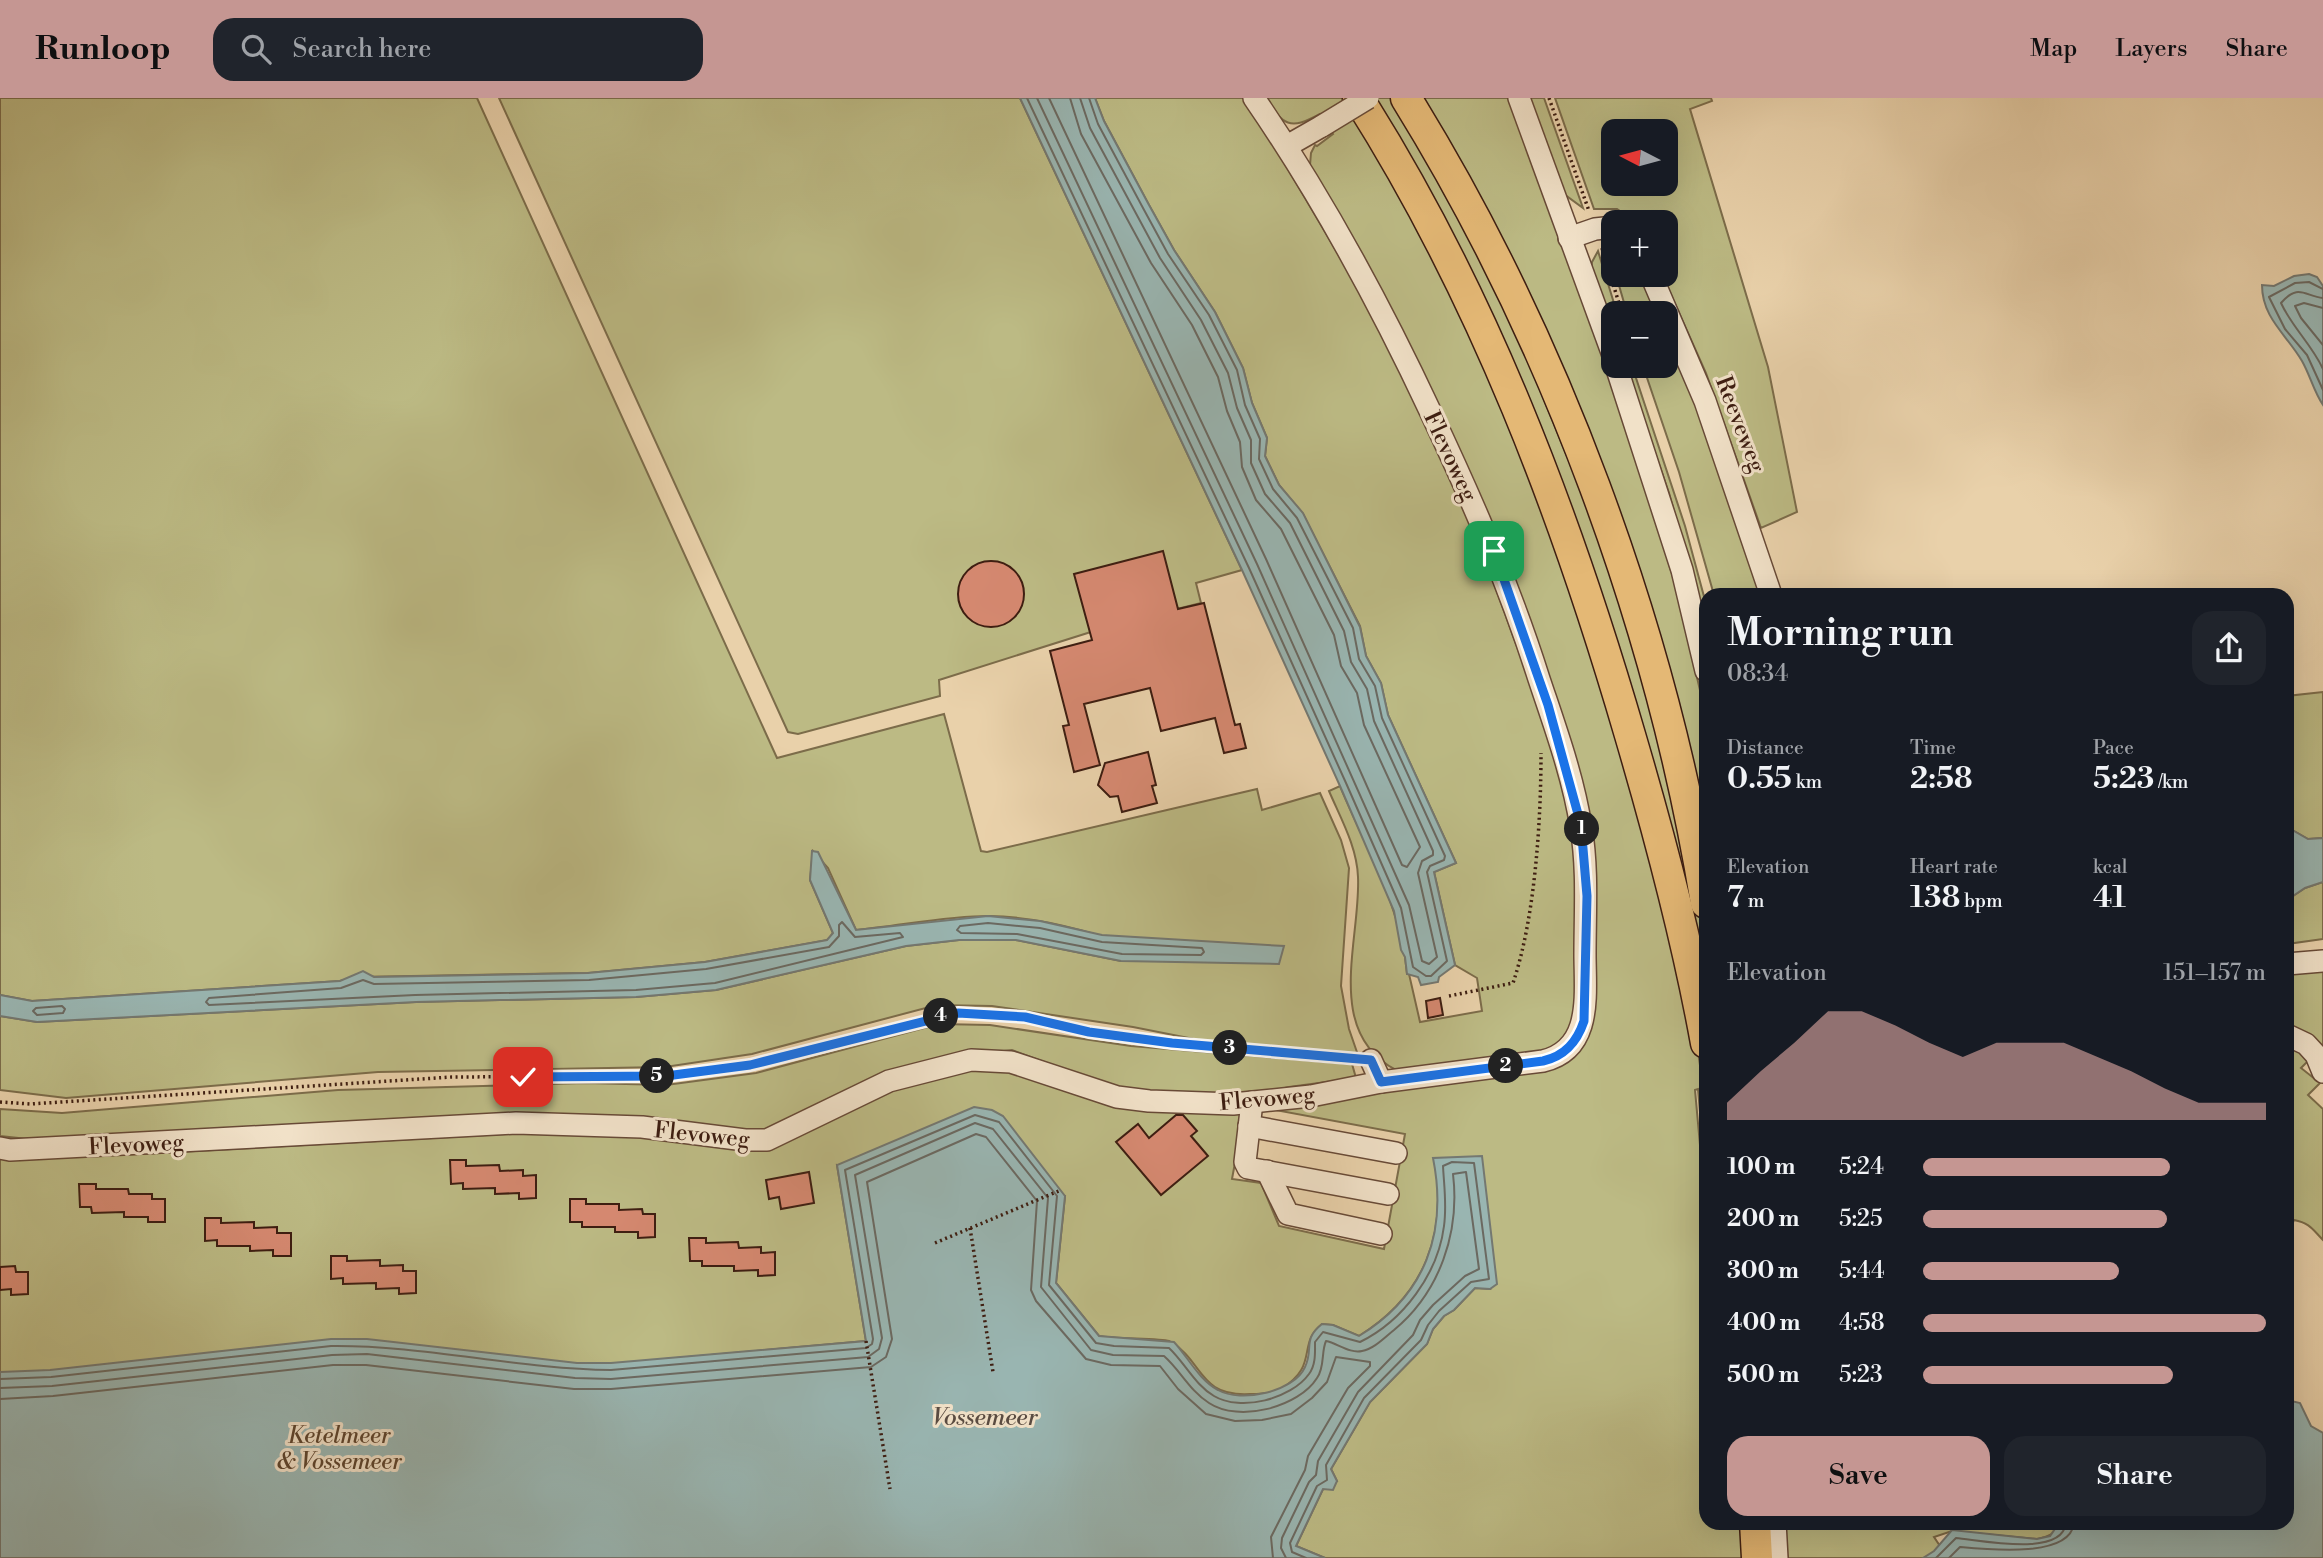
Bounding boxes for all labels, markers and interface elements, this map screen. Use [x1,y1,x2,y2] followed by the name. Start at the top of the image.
[213,18,703,81] search box
[35,29,171,70] text: Runloop
[237,30,275,68] icon: search
[293,33,431,65] text: Search here
[2030,34,2077,64] text: Map
[2115,34,2187,64] text: Layers
[2225,34,2288,64] text: Share
[1601,119,1678,196] north arrow
[1601,119,1678,378] map controls
[1601,210,1678,287] button: +
[1601,301,1678,378] button: −
[1709,372,1771,476] street label: Reeveweg
[1417,407,1483,506] street label: Flevoweg
[1464,521,1524,581] pin
[1475,532,1513,570] icon: arrive
[1727,610,1953,657] text: Morning run
[2192,611,2266,685] button: share
[1727,660,1788,688] text: 08:34
[1727,736,1804,760] text: Distance
[1910,736,1956,760] text: Time
[2093,736,2134,760] text: Pace
[1727,760,1792,798] text: 0.55
[1910,760,1973,798] text: 2:58
[2093,760,2154,798] text: 5:23
[1792,770,1822,794] text: km
[2154,770,2189,794] text: /km
[1564,812,1600,846] pin: 1
[1577,816,1586,840] text: 1
[1727,855,1809,879] text: Elevation
[1910,855,1998,879] text: Heart rate
[2093,855,2127,879] text: kcal
[1727,879,1744,917] text: 7
[1910,879,1960,917] text: 138
[2093,879,2126,917] text: 41
[1744,889,1764,913] text: m
[1960,889,2003,913] text: bpm
[1727,959,1827,987] text: Elevation
[2163,959,2266,987] text: 151–157 m
[923,998,958,1034] pin: 4
[934,1003,947,1027] text: 4
[1212,1030,1248,1066] pin: 3
[1224,1035,1235,1059] text: 3
[493,1047,553,1107] pin
[1488,1048,1524,1084] pin: 2
[1500,1053,1511,1077] text: 2
[504,1058,542,1096] icon: check
[640,1058,674,1094] pin: 5
[651,1063,662,1087] text: 5
[1218,1081,1316,1117] street label: Flevoweg
[653,1116,751,1154] street label: Flevoweg
[87,1128,185,1161] street label: Flevoweg
[1727,1153,1795,1181] text: 100 m
[1839,1153,1884,1181] text: 5:24
[1727,1205,1799,1233] text: 200 m
[1839,1205,1883,1233] text: 5:25
[1727,1257,1799,1285] text: 300 m
[1839,1257,1885,1285] text: 5:44
[1727,1309,1800,1337] text: 400 m
[1839,1309,1885,1337] text: 4:58
[1727,1361,1799,1389] text: 500 m
[1839,1361,1883,1389] text: 5:23
[932,1403,1039,1433] water label: Vossemeer
[276,1422,403,1476] park label: Ketelmeer & Vossemeer
[1727,1436,1990,1516] button: Save
[2004,1436,2266,1516] button: Share

